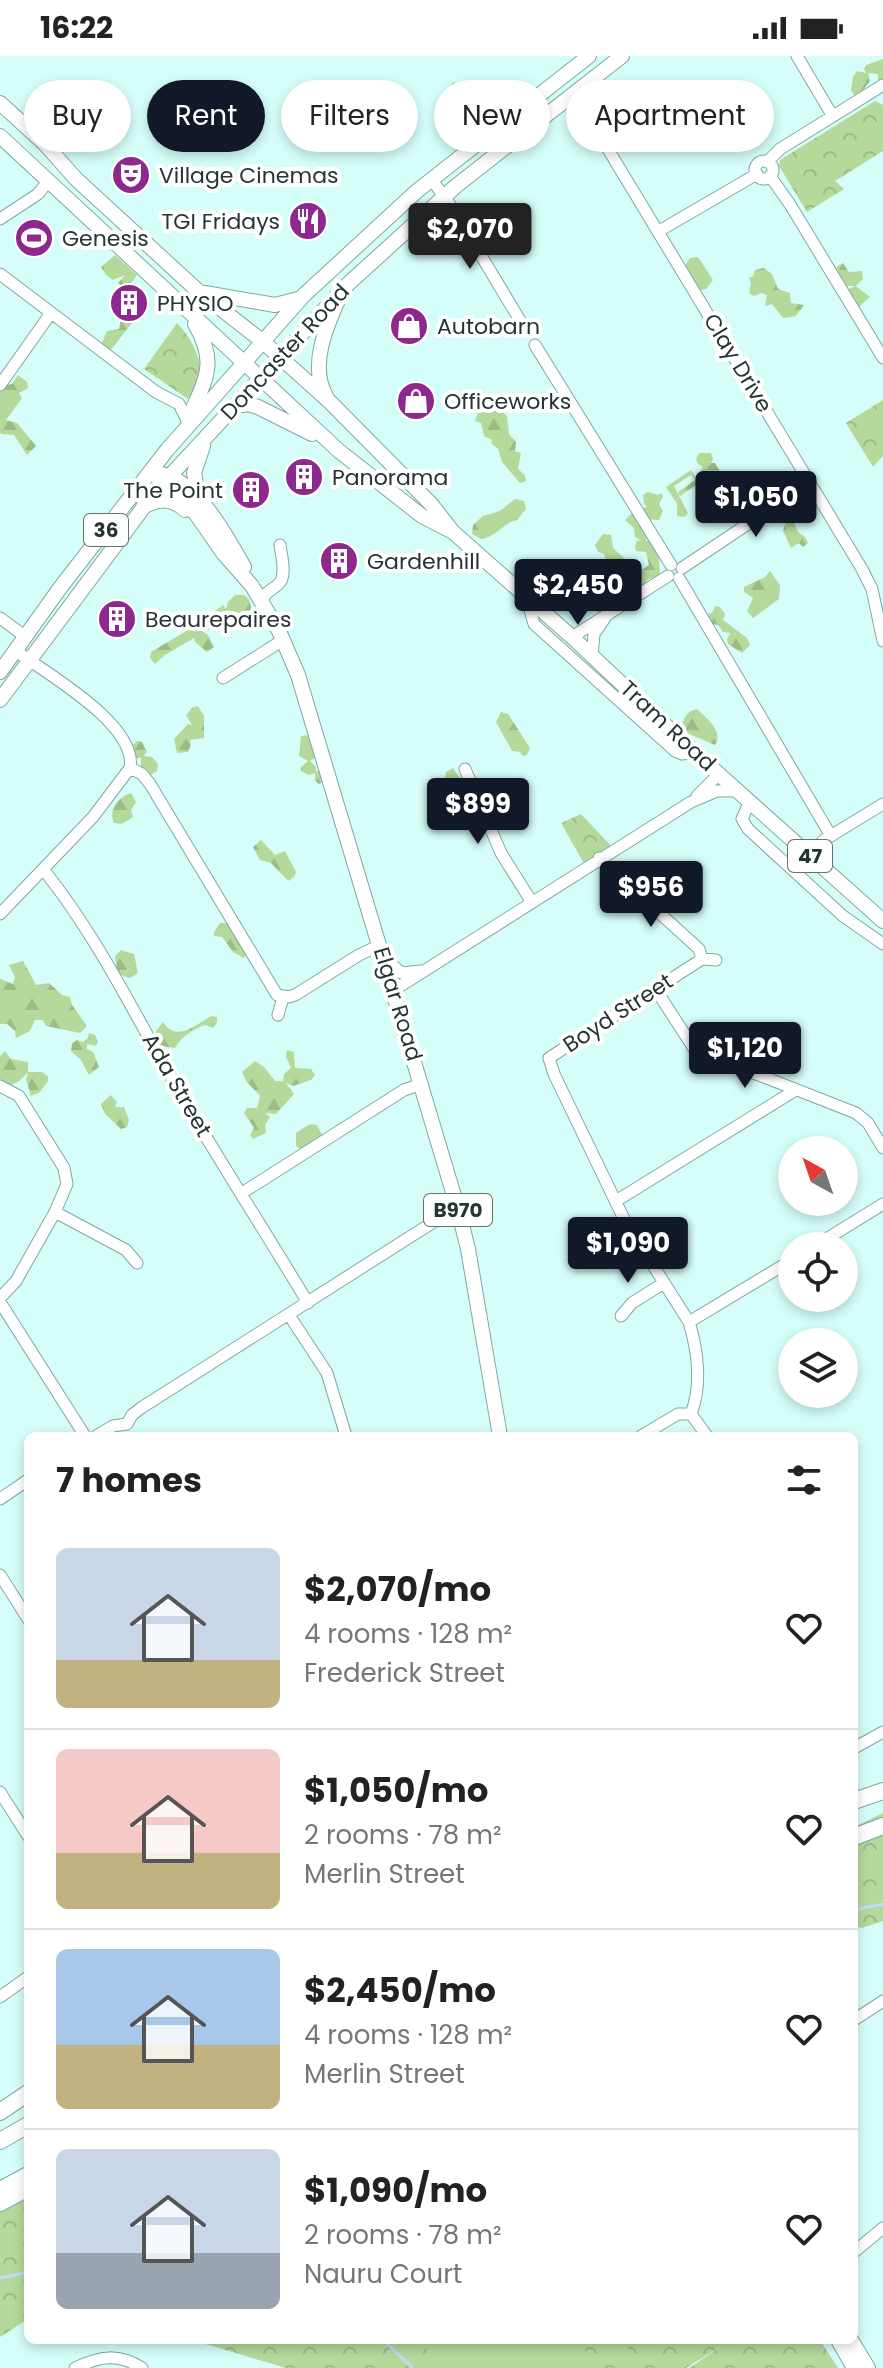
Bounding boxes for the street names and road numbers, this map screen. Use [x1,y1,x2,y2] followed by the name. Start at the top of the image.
[214,277,356,427] street label: Doncaster Road
[696,308,780,418] street label: Clay Drive
[84,514,128,546] road number: 36
[613,673,723,779] street label: Tram Road
[788,840,832,872] road number: 47
[366,943,430,1065] street label: Elgar Road
[557,966,679,1060] street label: Boyd Street
[135,1028,219,1142] street label: Ada Street
[424,1194,492,1226] road number: B970

